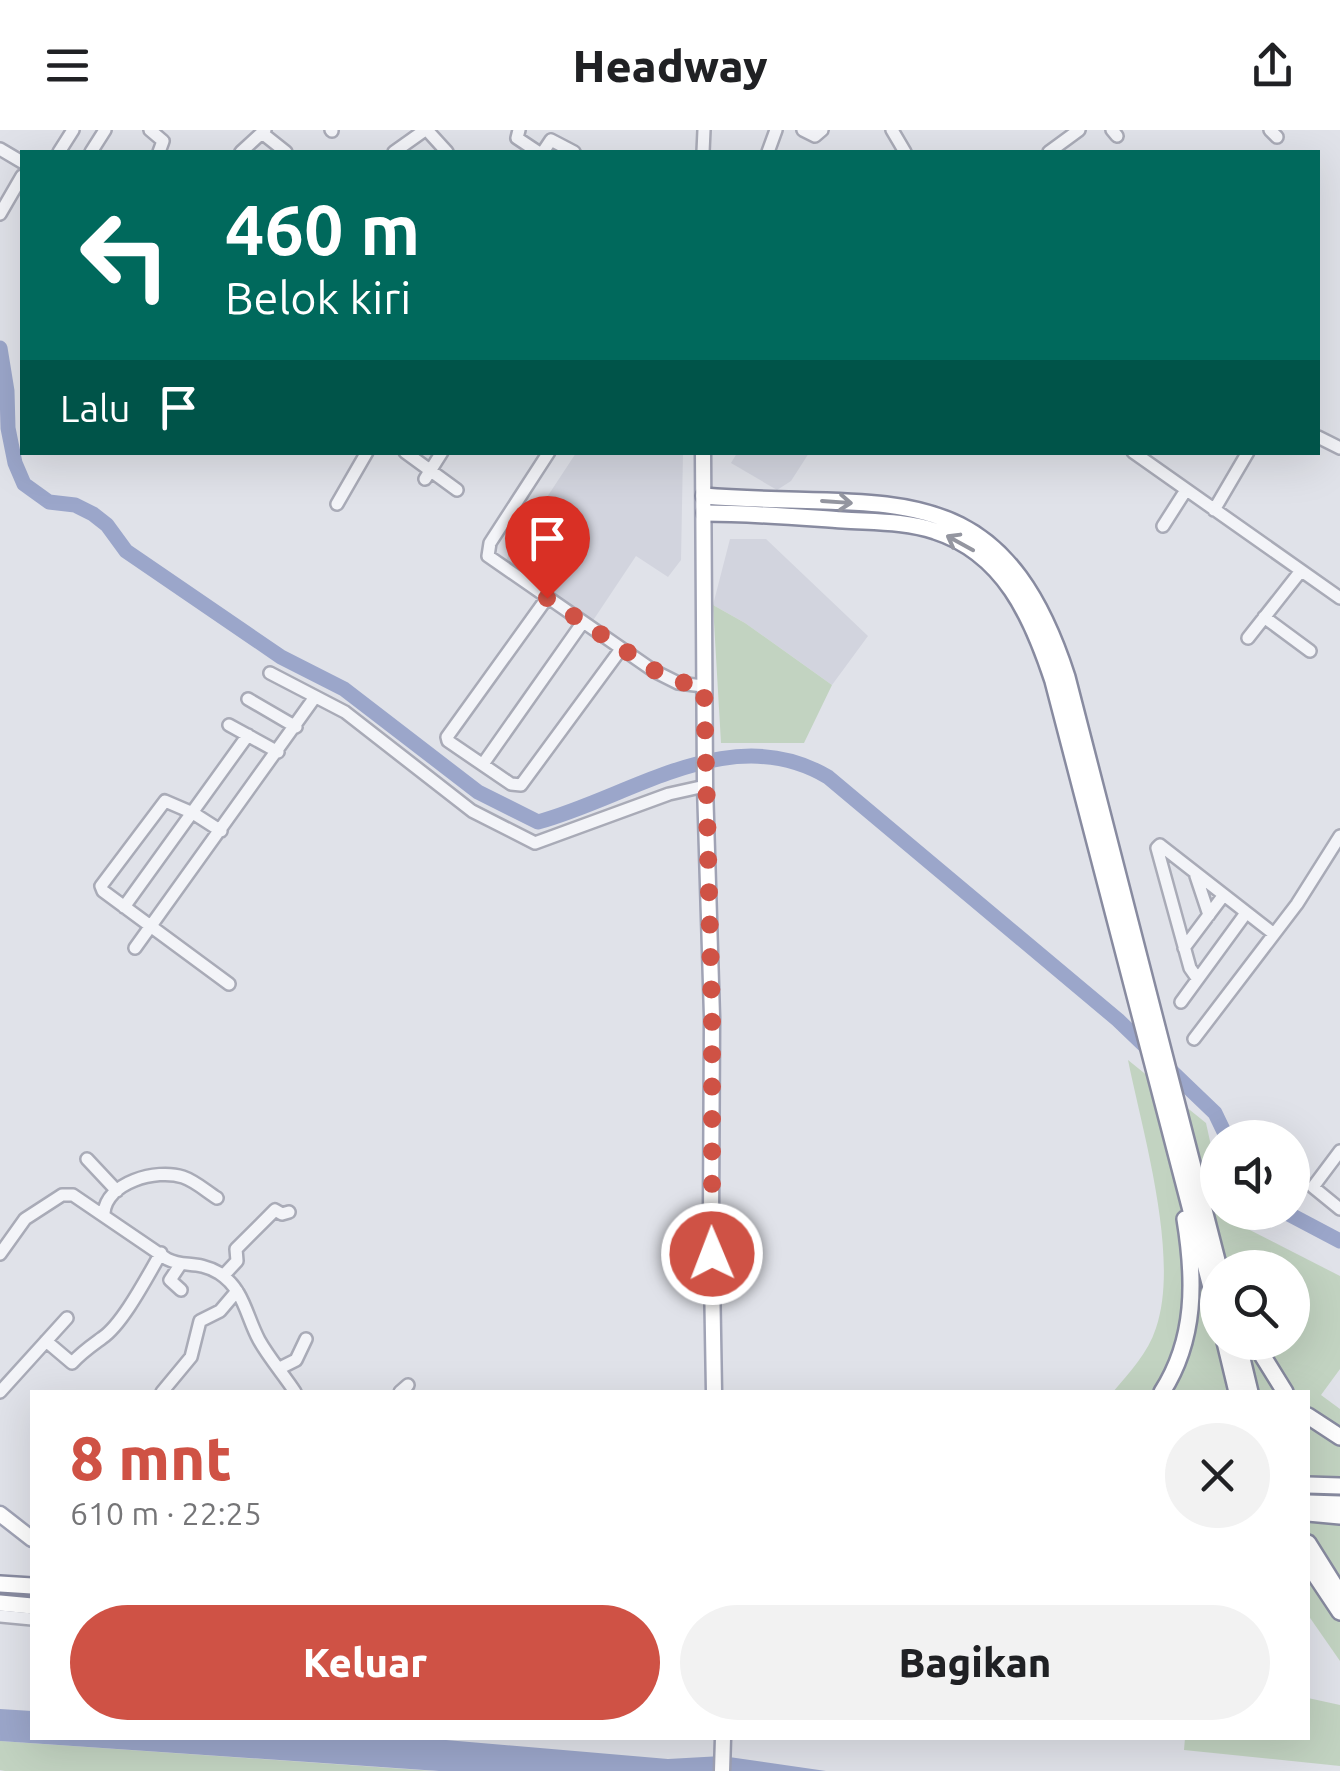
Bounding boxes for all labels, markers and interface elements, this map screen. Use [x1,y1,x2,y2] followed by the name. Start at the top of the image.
[40,38,95,93] icon: menu
[1245,38,1300,93] icon: share
[572,40,768,91] text: Headway
[60,190,190,320] icon: left
[225,190,420,268] text: 460 m
[225,272,411,323] text: Belok kiri
[151,380,206,435] icon: arrive
[60,387,131,429] text: Lalu
[821,493,853,512] one-way arrow
[505,496,590,599] pin
[520,511,575,566] icon: arrive
[945,532,975,552] one-way arrow
[1200,1120,1310,1360] map controls
[1200,1120,1310,1230] button: sound
[660,1202,764,1306] position arrow
[1200,1250,1310,1360] button: search
[1165,1423,1270,1528] button: close
[70,1424,232,1491] text: 8 mnt
[70,1495,262,1531] text: 610 m · 22:25
[70,1605,660,1720] button: Keluar
[680,1605,1270,1720] button: Bagikan

